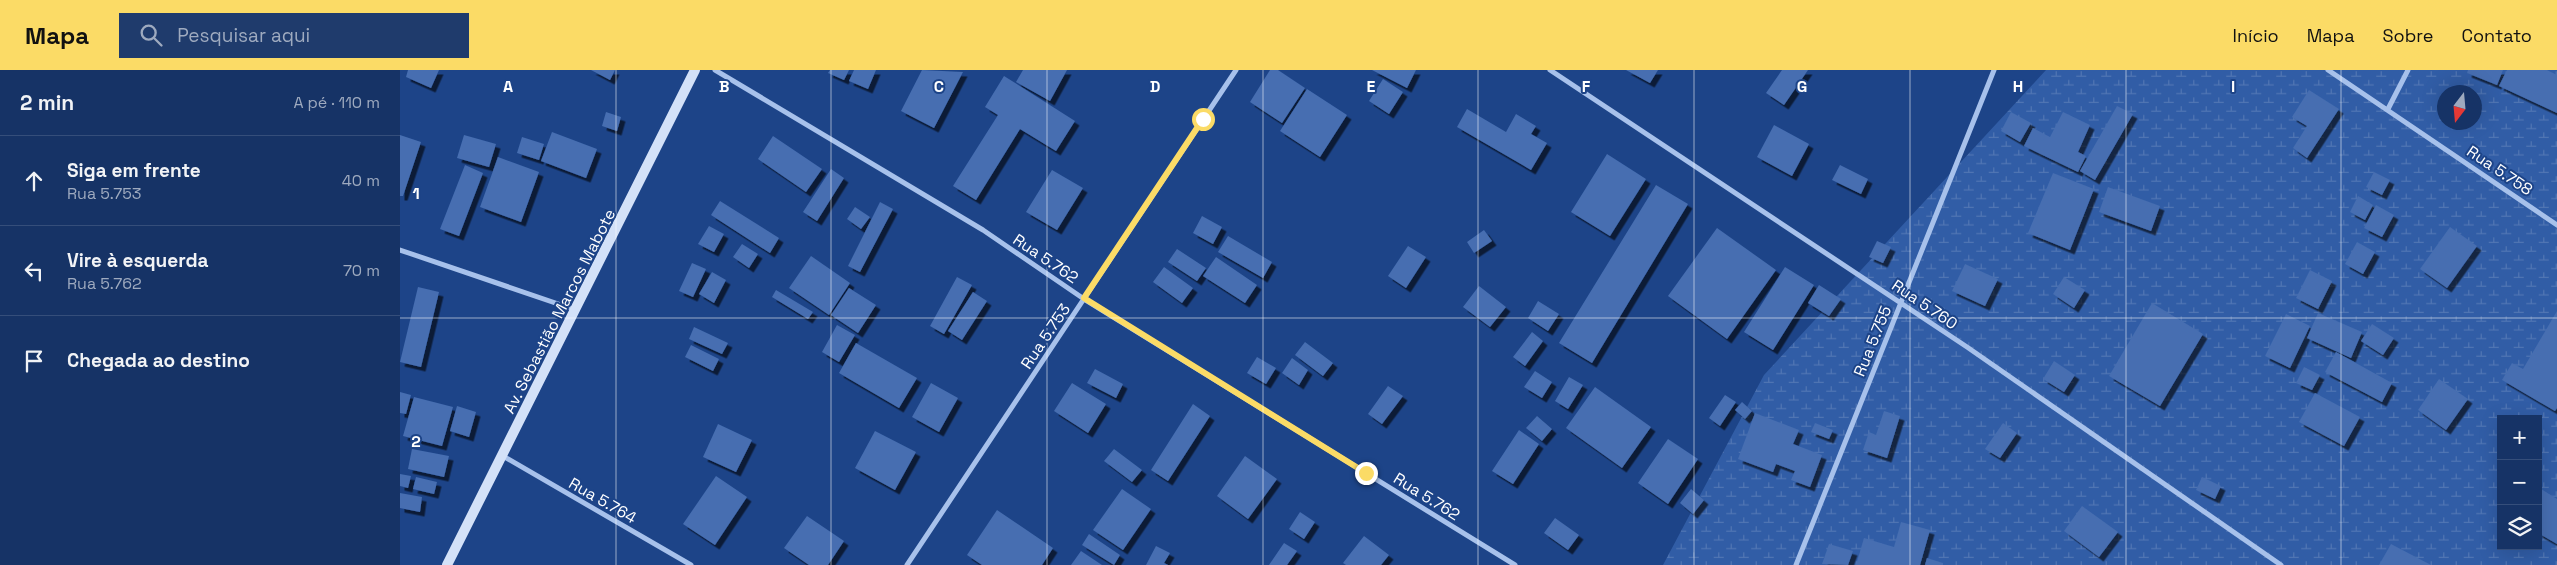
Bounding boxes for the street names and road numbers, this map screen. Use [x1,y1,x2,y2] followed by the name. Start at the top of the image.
[2463,141,2537,200] street label: Rua 5.758
[499,205,620,417] street label: Av. Sebastião Marcos Mabote
[1009,229,1082,288] street label: Rua 5.762
[1888,275,1962,334] street label: Rua 5.760
[1016,300,1075,373] street label: Rua 5.753
[1849,303,1896,380] street label: Rua 5.755
[1390,468,1464,525] street label: Rua 5.762
[565,473,640,528] street label: Rua 5.764

